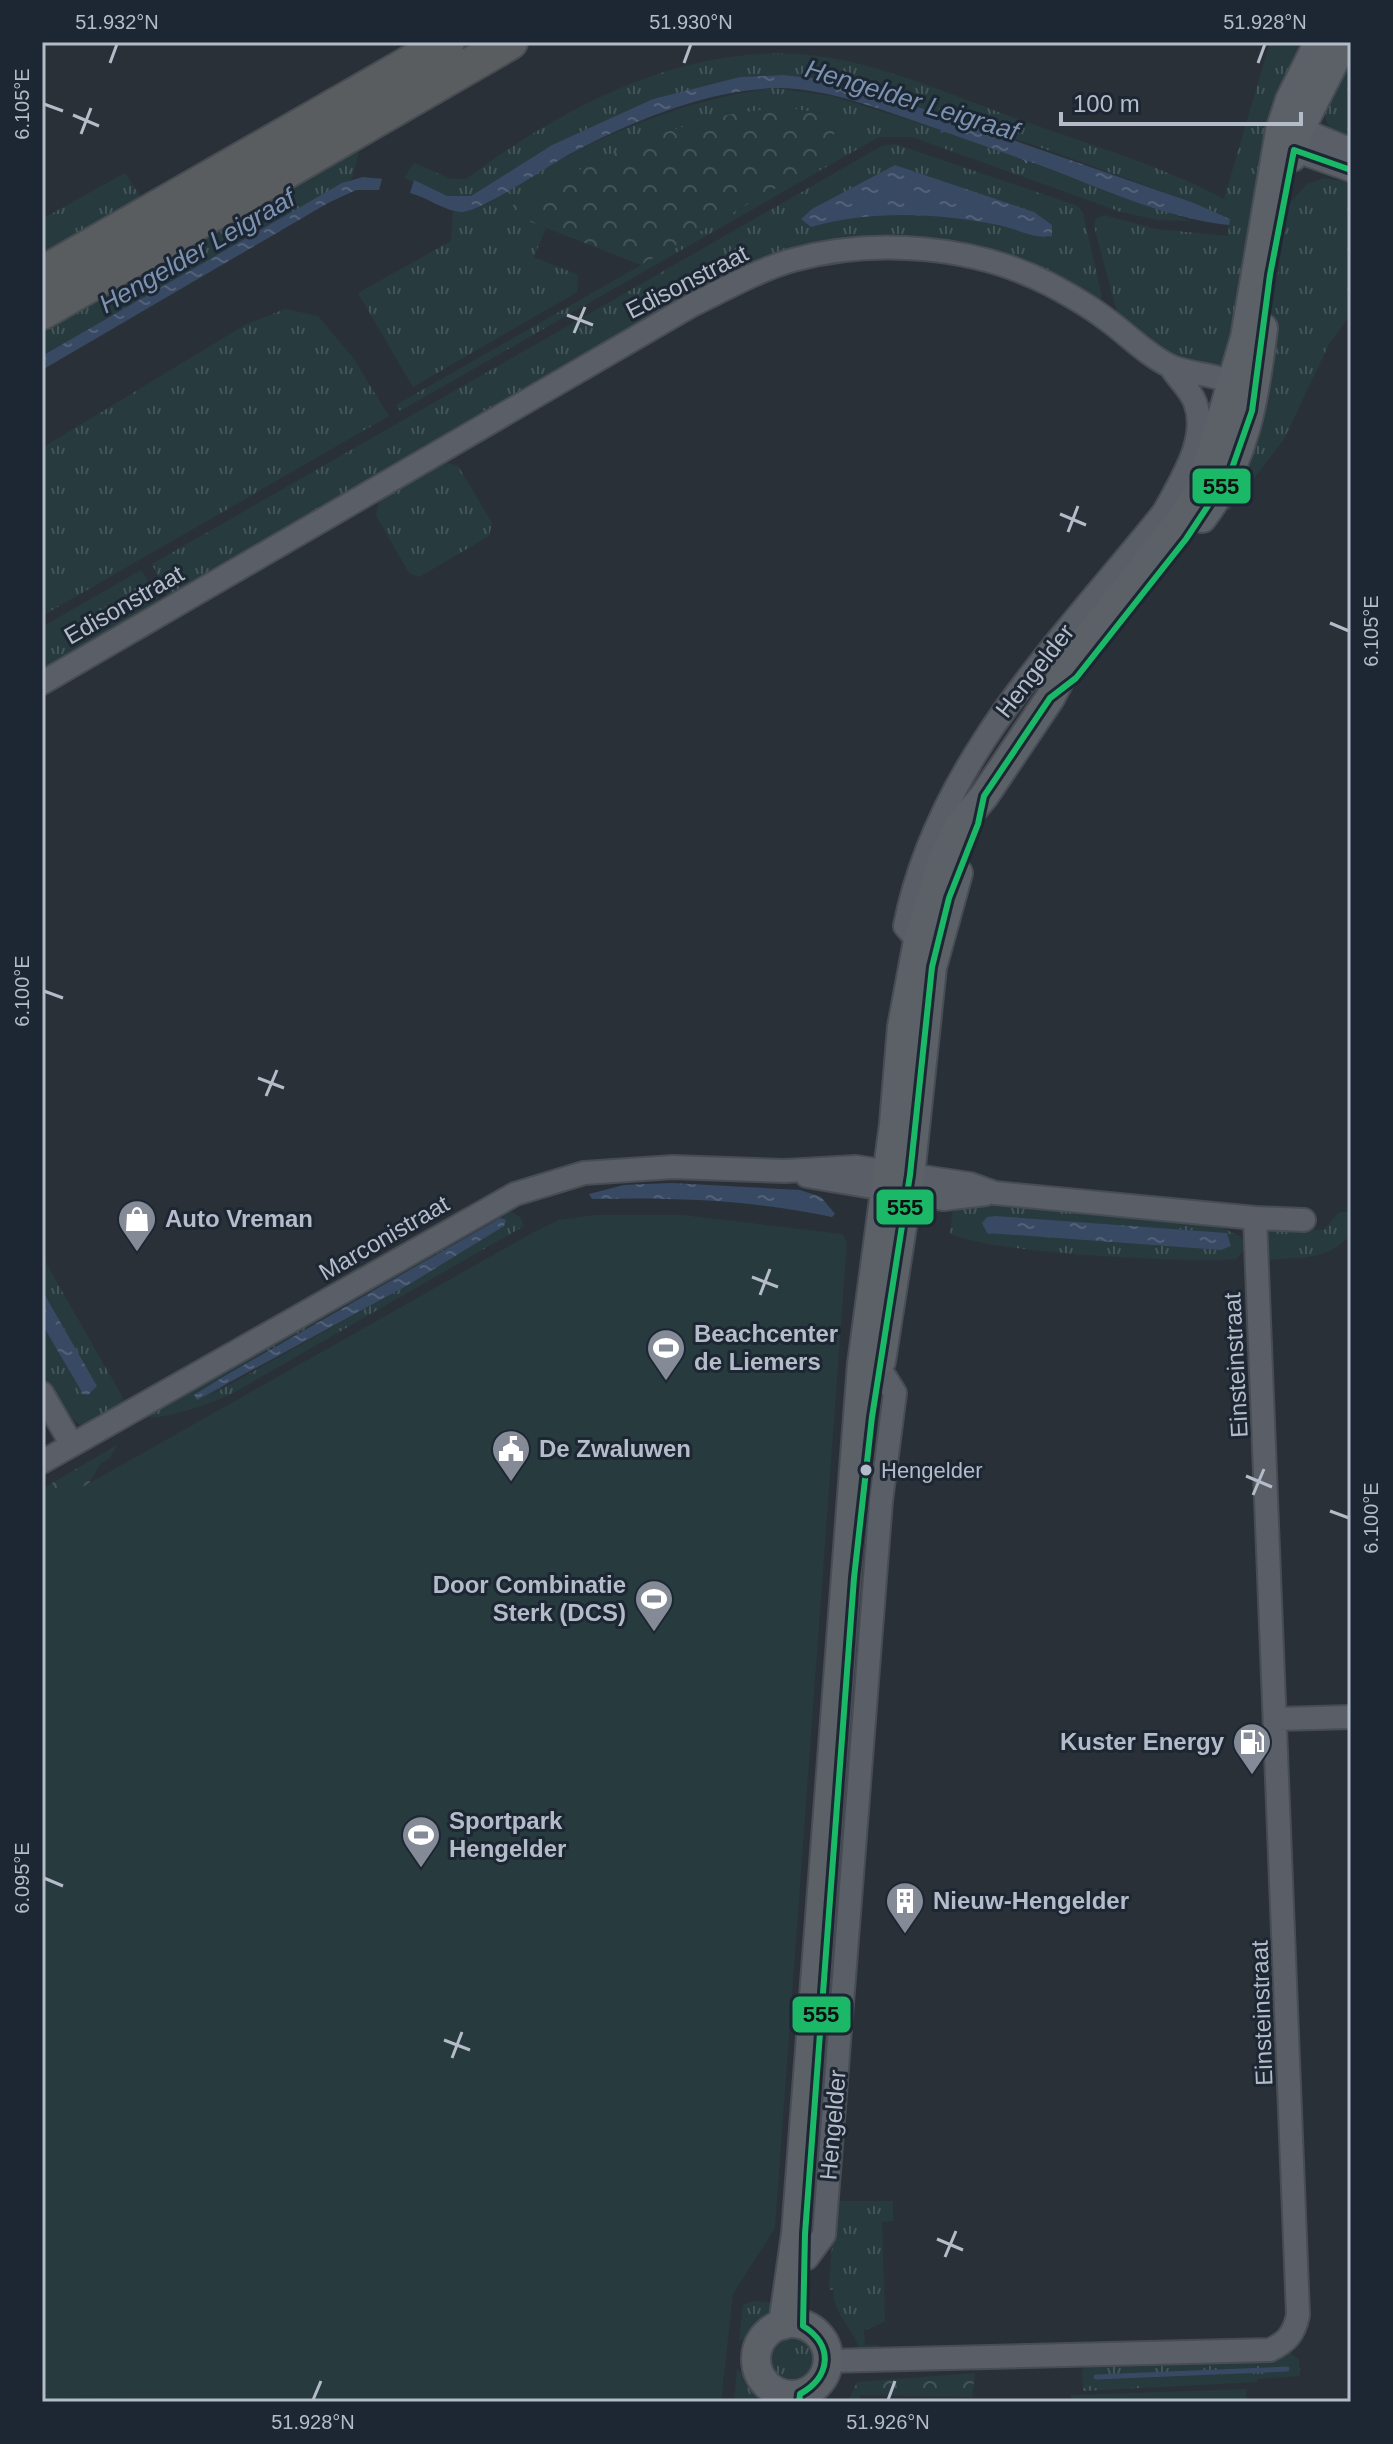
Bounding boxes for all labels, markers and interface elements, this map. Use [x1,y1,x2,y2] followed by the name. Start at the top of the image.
[75,11,159,33] text: 51.932°N
[649,11,733,33] text: 51.930°N
[1223,11,1307,33] text: 51.928°N
[802,53,1025,147] water label: Hengelder Leigraaf
[11,68,33,140] text: 6.105°E
[1061,76,1301,126] scale bar
[1073,90,1140,117] text: 100 m
[94,181,303,319] water label: Hengelder Leigraaf
[621,239,753,324] street label: Edisonstraat
[1191,467,1252,505] line badge: 555
[1203,474,1239,499] text: 555
[59,559,189,650] street label: Edisonstraat
[1360,595,1382,667] text: 6.105°E
[990,619,1079,723] street label: Hengelder
[11,955,33,1027] text: 6.100°E
[875,1188,935,1226] line badge: 555
[314,1189,454,1286] street label: Marconistraat
[887,1195,923,1220] text: 555
[116,1198,158,1253] shop icon: Auto Vreman
[165,1205,313,1232] place label: Auto Vreman
[1218,1291,1253,1438] street label: Einsteinstraat
[694,1320,838,1375] place label: Beachcenter de Liemers
[645,1327,687,1382] sports icon: Beachcenter de Liemers
[490,1428,532,1483] public building icon: De Zwaluwen
[539,1435,691,1462] place label: De Zwaluwen
[881,1458,983,1483] place label: Hengelder
[858,1462,874,1478] marker: Hengelder
[1360,1482,1382,1554] text: 6.100°E
[433,1571,626,1626] place label: Door Combinatie Sterk (DCS)
[633,1578,675,1633] sports icon: Door Combinatie Sterk (DCS)
[1231,1721,1273,1776] fuel station icon: Kuster Energy
[1060,1728,1225,1755] place label: Kuster Energy
[449,1807,566,1862] place label: Sportpark Hengelder
[400,1814,442,1869] sports icon: Sportpark Hengelder
[11,1842,33,1914] text: 6.095°E
[884,1880,926,1935] building icon: Nieuw-Hengelder
[933,1887,1129,1914] place label: Nieuw-Hengelder
[1245,1940,1278,2086] street label: Einsteinstraat
[791,1995,852,2034] line badge: 555
[803,2002,839,2027] text: 555
[814,2069,851,2181] street label: Hengelder
[271,2411,355,2433] text: 51.928°N
[846,2411,930,2433] text: 51.926°N

